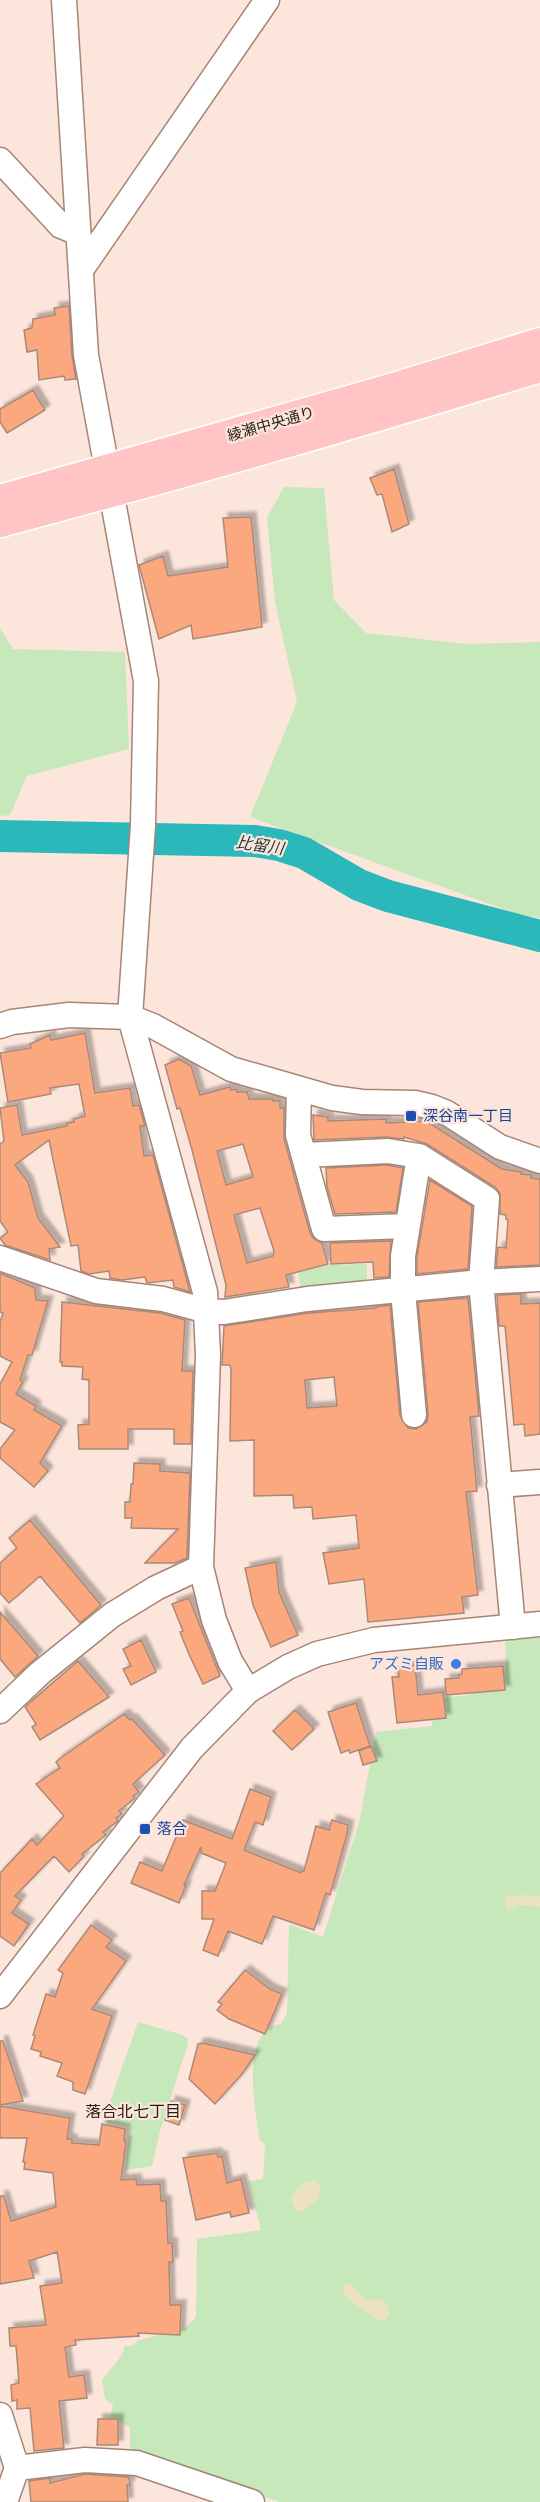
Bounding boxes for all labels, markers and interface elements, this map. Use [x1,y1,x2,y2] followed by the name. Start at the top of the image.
[224,400,317,445] street label: 綾瀬中央通り
[235,829,288,860] water label: 比留川
[423,1104,513,1125] place label: 深谷南一丁目
[404,1109,418,1123] marker: 深谷南一丁目
[369,1652,444,1673] place label: アズミ自販
[449,1657,463,1671] marker: アズミ自販
[157,1817,187,1838] place label: 落合
[138,1822,152,1836] marker: 落合
[85,2098,181,2122] district label: 落合北七丁目

